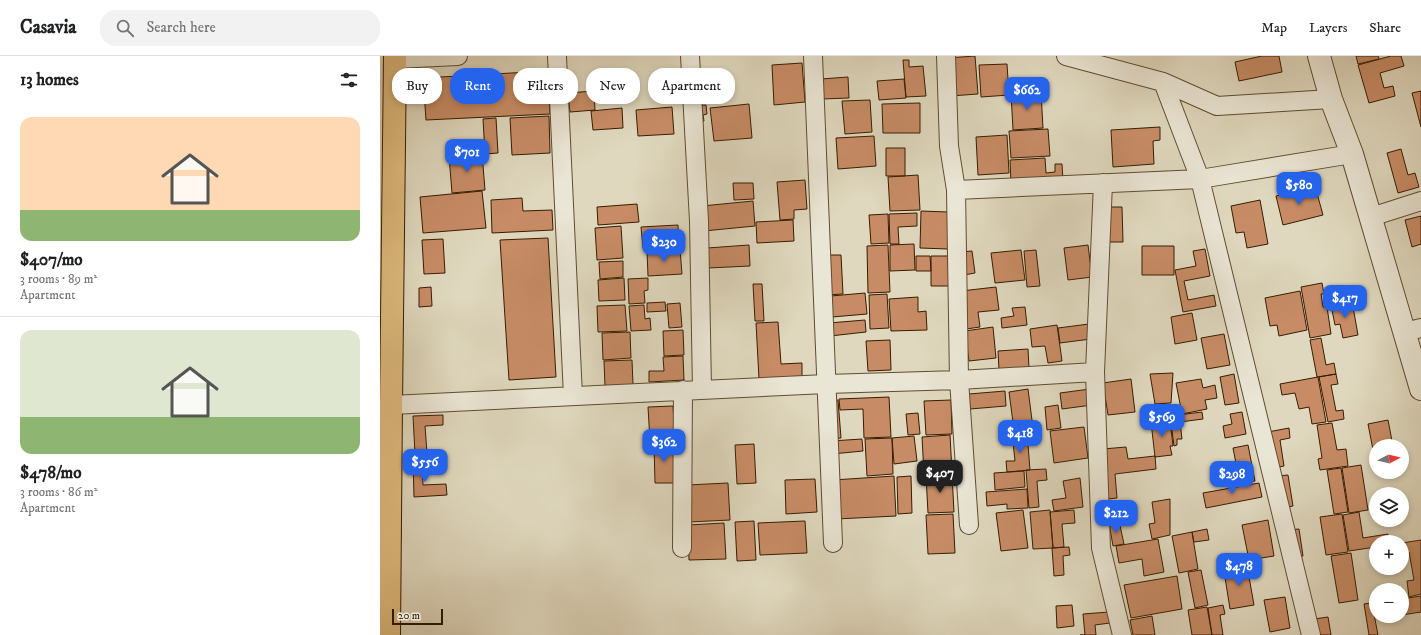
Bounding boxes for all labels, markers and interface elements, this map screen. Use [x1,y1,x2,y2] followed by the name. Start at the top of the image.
[100,10,380,46] search box
[20,16,76,39] text: Casavia
[114,17,136,39] icon: search
[146,18,216,37] text: Search here
[1261,19,1287,37] text: Map
[1309,19,1347,37] text: Layers
[1369,19,1401,37] text: Share
[392,68,442,104] chip: Buy
[450,68,505,104] chip: Rent
[513,68,578,104] chip: Filters
[586,68,640,104] chip: New
[648,68,735,104] chip: Apartment
[20,69,79,91] text: 13 homes
[338,69,360,91] icon: filters
[1003,77,1051,111] pin: $662
[1013,82,1041,98] text: $662
[443,139,491,173] pin: $701
[154,143,226,215] icon: home
[454,144,480,160] text: $701
[1275,172,1323,206] pin: $580
[1285,177,1313,193] text: $580
[640,229,688,263] pin: $230
[651,234,677,250] text: $230
[20,249,83,271] text: $407/mo
[20,271,97,287] text: 3 rooms · 89 m²
[1321,285,1369,319] pin: $417
[20,287,75,303] text: Apartment
[1332,290,1358,306] text: $417
[154,356,226,428] icon: home
[1138,404,1186,438] pin: $569
[1149,409,1175,425] text: $569
[996,420,1044,454] pin: $418
[1007,425,1033,441] text: $418
[640,429,688,463] pin: $362
[651,434,677,450] text: $362
[1369,439,1409,479] north arrow
[1369,439,1409,623] map controls
[401,449,449,483] pin: $556
[412,454,438,470] text: $556
[916,460,964,494] pin: $407
[1208,461,1256,495] pin: $298
[20,462,82,484] text: $478/mo
[926,465,954,481] text: $407
[1219,466,1245,482] text: $298
[20,484,98,500] text: 3 rooms · 86 m²
[1369,487,1409,527] button: layers
[20,500,75,516] text: Apartment
[1092,500,1140,534] pin: $212
[1104,505,1128,521] text: $212
[1369,535,1409,575] button: +
[1215,553,1263,587] pin: $478
[1225,558,1253,574] text: $478
[1369,583,1409,623] button: −
[392,607,443,626] scale bar
[398,609,420,623] text: 20 m

